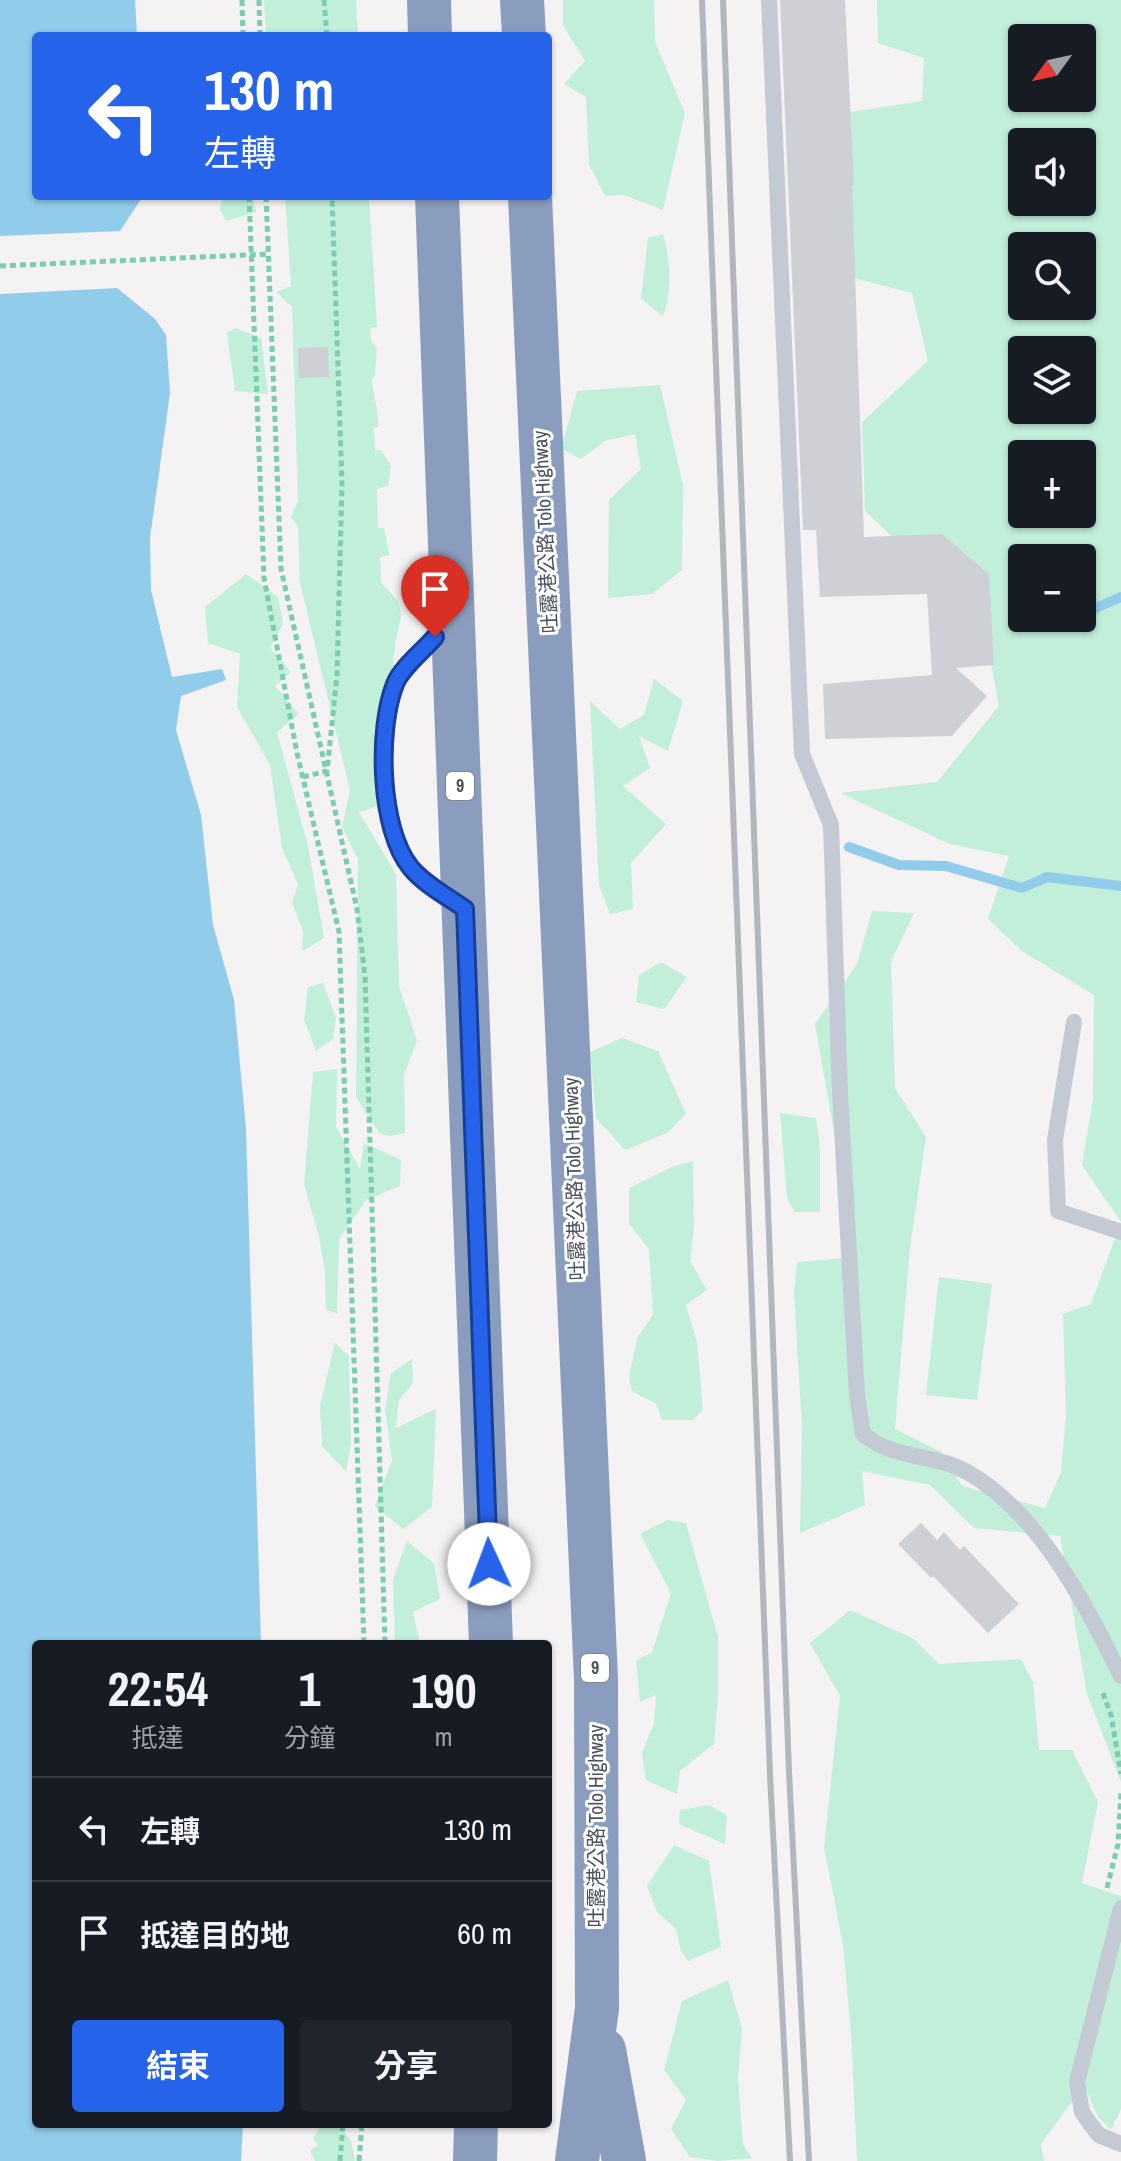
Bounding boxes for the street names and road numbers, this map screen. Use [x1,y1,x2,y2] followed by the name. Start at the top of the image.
[526,429,563,634] street label: 吐露港公路 Tolo Highway
[446,772,474,800] road number: 9
[556,1076,591,1281] street label: 吐露港公路 Tolo Highway
[581,1654,609,1682] road number: 9
[582,1724,609,1928] street label: 吐露港公路 Tolo Highway

